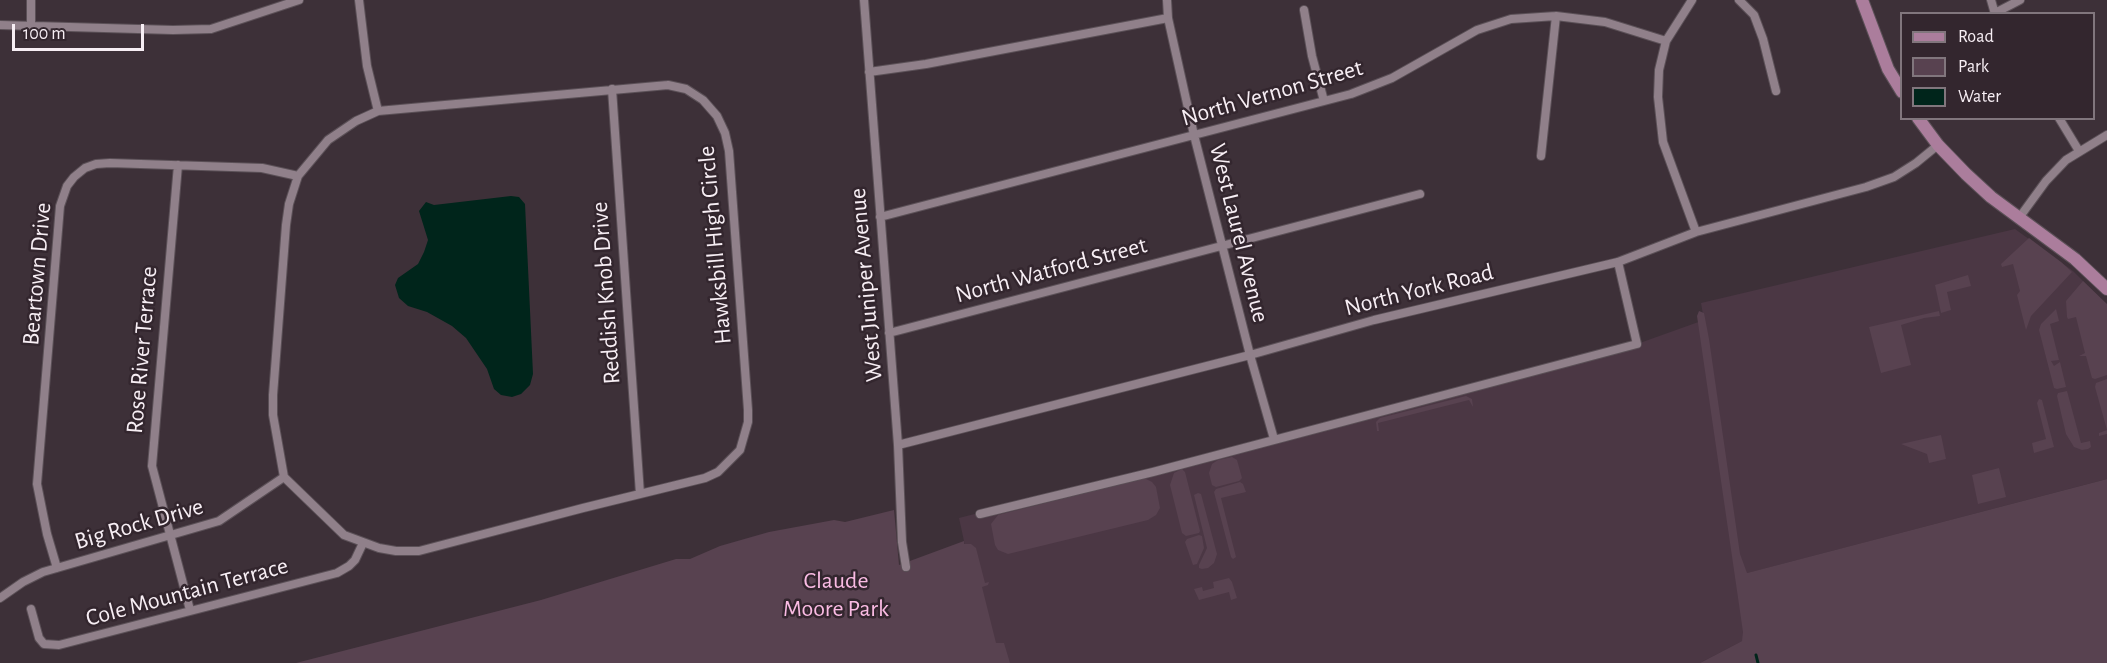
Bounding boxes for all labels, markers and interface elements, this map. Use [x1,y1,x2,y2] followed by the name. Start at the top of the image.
[15,12,147,50] scale bar
[1900,12,2095,120] legend
[23,25,66,43] text: 100 m
[1958,28,1994,46] text: Road
[1178,53,1366,133] street label: North Vernon Street
[1958,58,1989,76] text: Park
[1958,88,2001,106] text: Water
[1203,140,1275,326] street label: West Laurel Avenue
[692,144,738,346] street label: Hawksbill High Circle
[843,187,889,383] street label: West Juniper Avenue
[16,201,58,347] street label: Beartown Drive
[585,201,627,385] street label: Reddish Knob Drive
[952,231,1150,309] street label: North Watford Street
[1342,258,1496,322] street label: North York Road
[120,265,164,435] street label: Rose River Terrace
[71,492,207,556] street label: Big Rock Drive
[83,551,291,633] street label: Cole Mountain Terrace
[783,567,889,623] park label: Claude Moore Park

